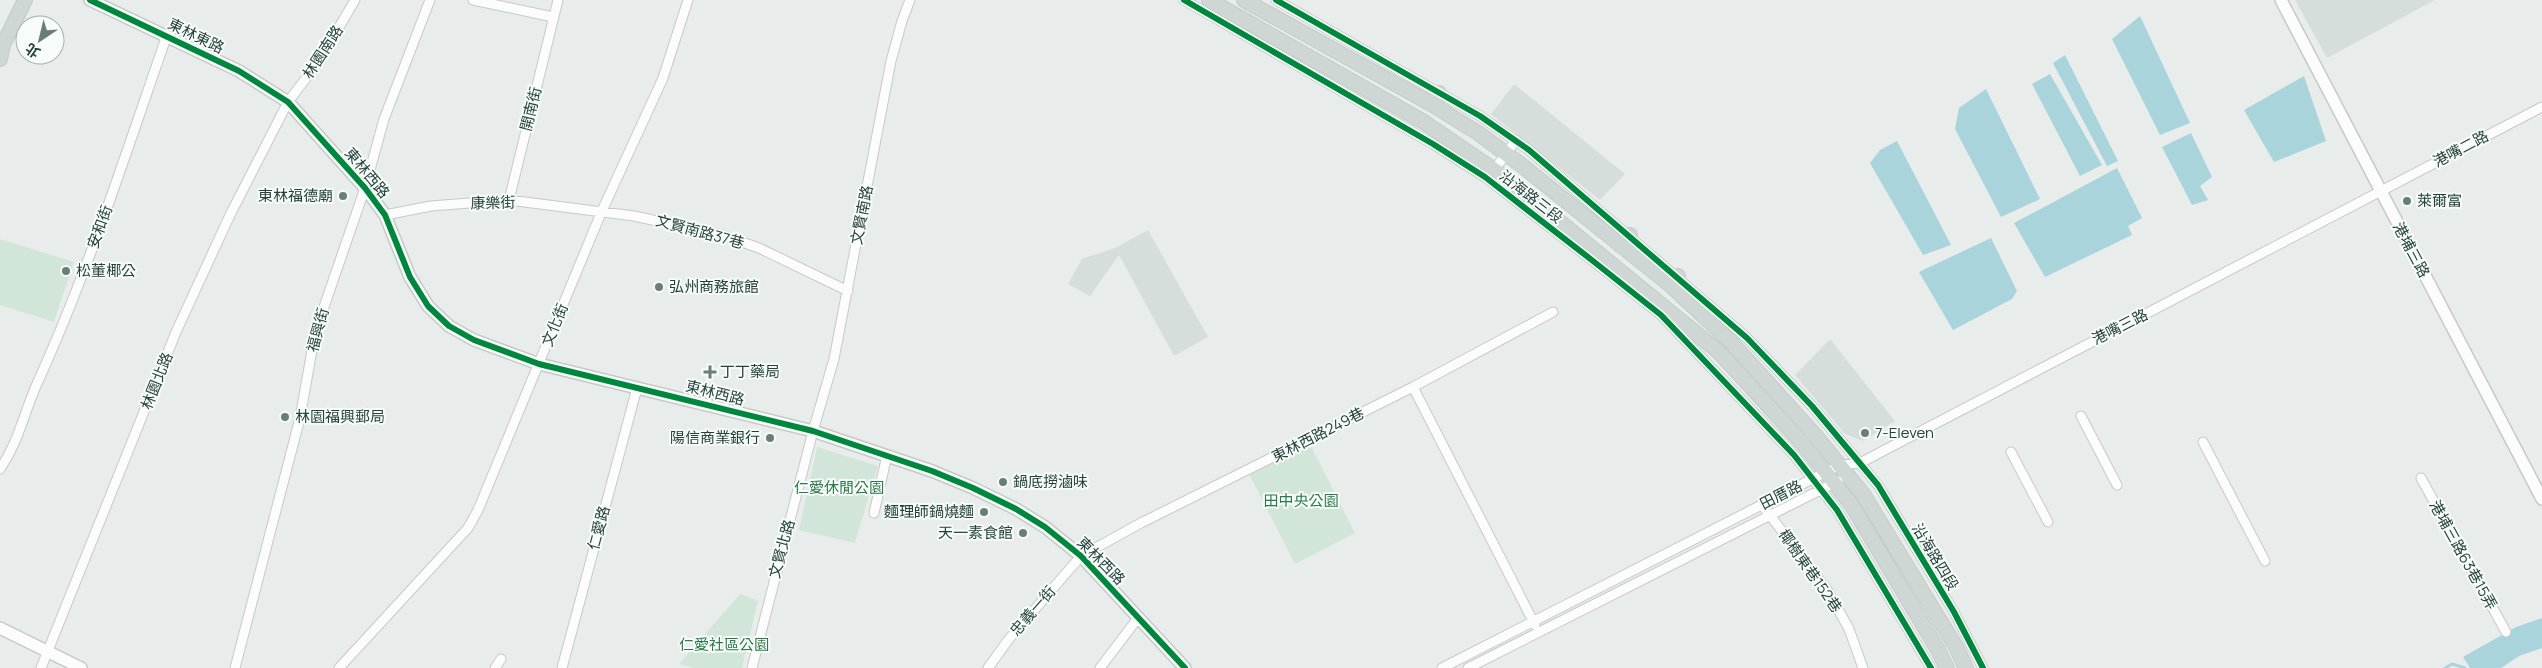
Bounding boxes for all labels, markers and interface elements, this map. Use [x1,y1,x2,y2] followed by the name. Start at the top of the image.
[165,13,228,58] street label: 東林東路
[15,15,65,65] north arrow
[297,21,348,83] street label: 林園南路
[21,39,43,63] text: 北
[515,84,546,133] street label: 開南街
[2429,125,2492,172] street label: 港嘴二路
[340,143,395,202] street label: 東林西路
[1495,165,1567,228] street label: 沿海路三段
[845,183,878,246] street label: 文賢南路
[258,185,333,206] place label: 東林福德廟
[337,190,349,202] marker: 東林福德廟
[2417,190,2462,211] place label: 萊爾富
[470,192,516,213] street label: 康樂街
[2401,195,2413,207] marker: 萊爾富
[82,202,117,252] street label: 安和街
[654,210,747,253] street label: 文賢南路37巷
[2388,218,2435,281] street label: 港埔三路
[76,260,136,281] place label: 松董椰公
[60,265,72,277] marker: 松董椰公
[669,276,759,297] place label: 弘州商務旅館
[653,281,665,293] marker: 弘州商務旅館
[536,300,573,350] street label: 文化街
[2088,304,2151,350] street label: 港嘴三路
[302,305,333,354] street label: 福興街
[136,349,178,413] street label: 林園北路
[720,361,780,382] place label: 丁丁藥局
[704,366,716,378] marker: 丁丁藥局
[683,375,747,410] street label: 東林西路
[1268,402,1368,467] street label: 東林西路249巷
[295,406,385,427] place label: 林園福興郵局
[279,411,291,423] marker: 林園福興郵局
[1875,422,1934,443] place label: 7-Eleven
[670,427,760,448] place label: 陽信商業銀行
[1859,427,1871,439] marker: 7-Eleven
[764,432,776,444] marker: 陽信商業銀行
[1013,471,1088,492] place label: 鍋底撈滷味
[1756,475,1806,514] street label: 田厝路
[997,476,1009,488] marker: 鍋底撈滷味
[794,477,884,498] park label: 仁愛休閒公園
[1263,490,1339,511] park label: 田中央公園
[2425,496,2502,613] street label: 港埔三路63巷15弄
[884,501,974,522] place label: 麵理師鍋燒麵
[583,503,614,552] street label: 仁愛路
[978,506,990,518] marker: 麵理師鍋燒麵
[764,517,799,581] street label: 文賢北路
[1907,519,1964,594] street label: 沿海路四段
[938,522,1013,543] place label: 天一素食館
[1774,525,1847,617] street label: 椰樹東巷152巷
[1017,527,1029,539] marker: 天一素食館
[1073,532,1130,589] street label: 東林西路
[1005,581,1060,640] street label: 忠義一街
[679,634,769,655] park label: 仁愛社區公園

